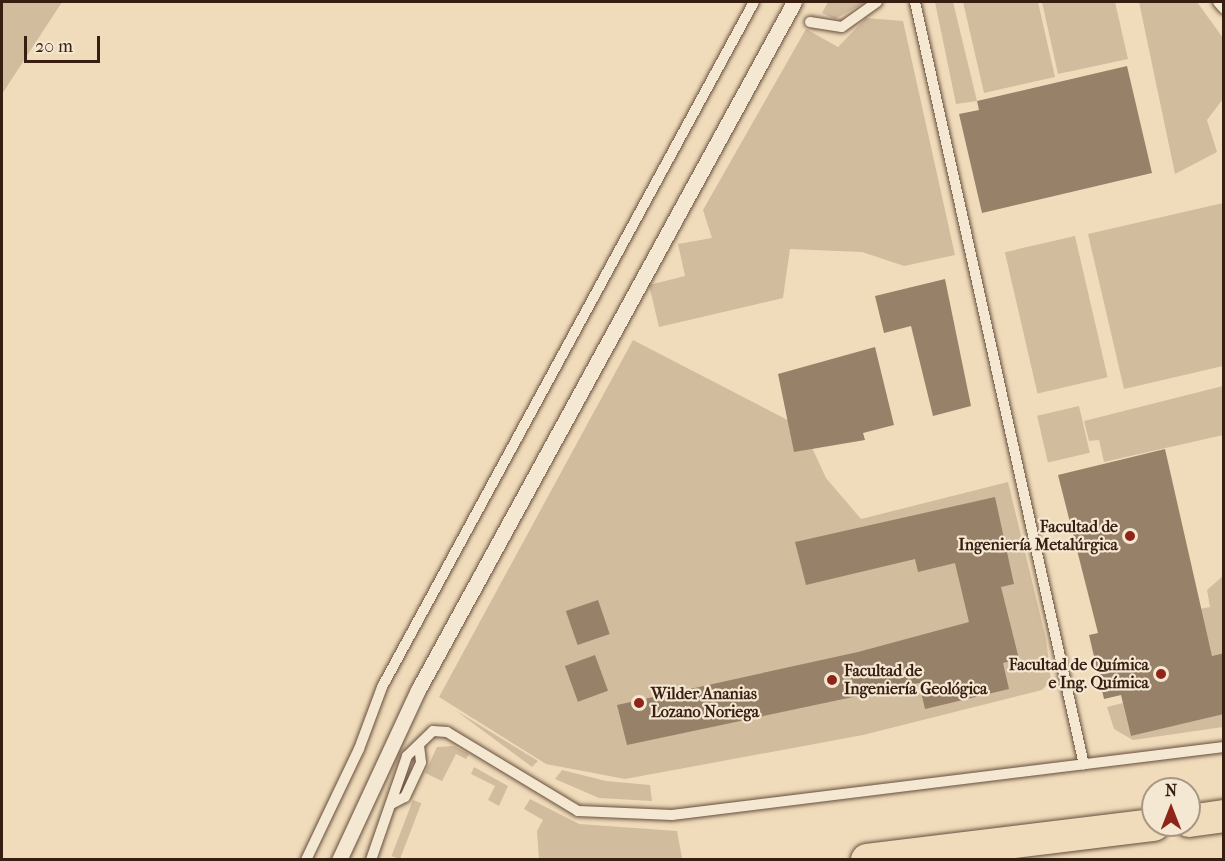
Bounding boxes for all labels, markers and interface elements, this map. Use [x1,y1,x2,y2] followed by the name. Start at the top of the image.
[27,24,104,62] scale bar
[35,36,73,57] text: 20 m
[959,517,1118,555] place label: Facultad de Ingeniería Metalúrgica
[1123,529,1137,543] marker: Facultad de Ingeniería Metalúrgica
[1009,655,1149,693] place label: Facultad de Química e Ing. Química
[844,661,988,699] place label: Facultad de Ingeniería Geológica
[1154,667,1168,681] marker: Facultad de Química e Ing. Química
[825,673,839,687] marker: Facultad de Ingeniería Geológica
[651,684,759,722] place label: Wilder Ananias Lozano Noriega
[632,696,646,710] marker: Wilder Ananias Lozano Noriega
[1141,777,1201,837] north arrow
[1165,781,1177,800] text: N

